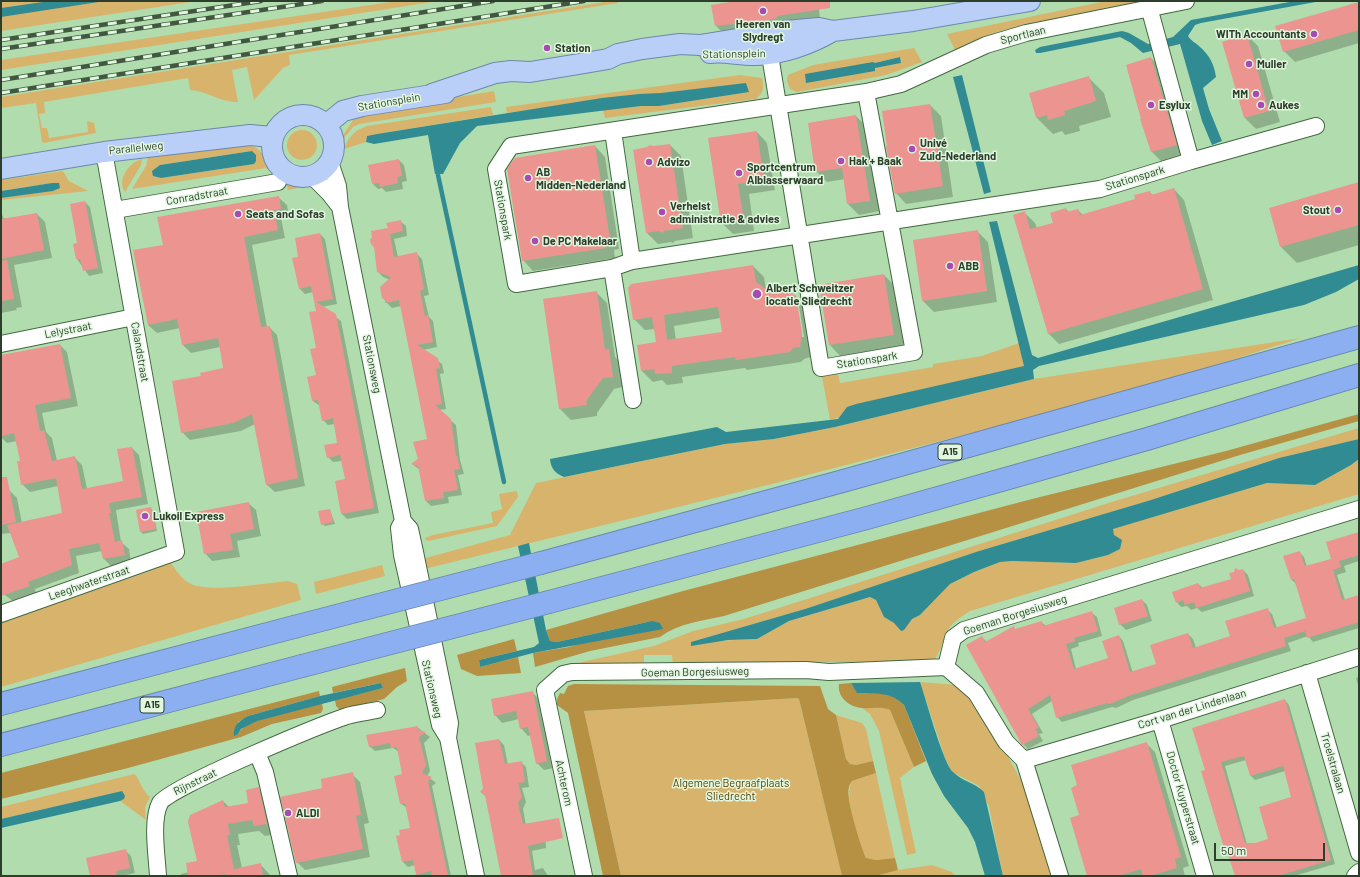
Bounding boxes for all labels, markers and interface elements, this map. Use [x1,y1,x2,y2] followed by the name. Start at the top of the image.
[758,6,768,16] marker: Heeren van Slydregt
[736,17,790,43] place label: Heeren van Slydregt
[999,23,1047,47] street label: Sportlaan
[1216,27,1306,41] place label: WITh Accountants
[1309,29,1319,39] marker: WITh Accountants
[555,41,591,55] place label: Station
[542,43,552,53] marker: Station
[702,47,766,61] street label: Stationsplein
[1257,57,1286,71] place label: Muller
[1244,59,1254,69] marker: Muller
[1232,87,1248,101] place label: MM
[1251,89,1261,99] marker: MM
[357,90,421,114] street label: Stationsplein
[1159,98,1191,112] place label: Esylux
[1269,98,1299,112] place label: Aukes
[1146,100,1156,110] marker: Esylux
[1256,100,1266,110] marker: Aukes
[920,136,996,162] place label: Univé Zuid-Nederland
[108,139,164,157] street label: Parallelweg
[907,144,917,154] marker: Univé Zuid-Nederland
[849,154,902,168] place label: Hak + Baak
[657,155,690,169] place label: Advizo
[836,156,846,166] marker: Hak + Baak
[644,157,654,167] marker: Advizo
[747,160,823,186] place label: Sportcentrum Alblasserwaard
[1104,163,1166,193] street label: Stationspark
[536,165,626,191] place label: AB Midden-Nederland
[734,168,744,178] marker: Sportcentrum Alblasserwaard
[523,173,533,183] marker: AB Midden-Nederland
[491,179,515,241] street label: Stationspark
[165,184,229,208] street label: Conradstraat
[670,199,780,225] place label: Verhelst administratie & advies
[1303,203,1330,217] place label: Stout
[1333,205,1343,215] marker: Stout
[246,207,324,221] place label: Seats and Sofas
[657,207,667,217] marker: Verhelst administratie & advies
[233,209,243,219] marker: Seats and Sofas
[543,234,617,248] place label: De PC Makelaar
[530,236,540,246] marker: De PC Makelaar
[958,259,979,273] place label: ABB
[945,261,955,271] marker: ABB
[766,281,854,307] place label: Albert Schweitzer locatie Sliedrecht
[751,288,763,300] marker: Albert Schweitzer locatie Sliedrecht
[43,319,93,341] street label: Lelystraat
[128,321,152,383] street label: Calandstraat
[360,334,384,394] street label: Stationsweg
[836,349,898,371] street label: Stationspark
[938,444,962,460] road number: A15
[153,509,224,523] place label: Lukoil Express
[140,511,150,521] marker: Lukoil Express
[47,563,131,603] street label: Leeghwaterstraat
[961,592,1069,638] street label: Goeman Borgesiusweg
[419,659,445,719] street label: Stationsweg
[641,664,749,680] street label: Goeman Borgesiusweg
[1136,686,1248,732] street label: Cort van der Lindenlaan
[140,697,164,713] road number: A15
[1318,731,1348,795] street label: Troelstralaan
[1163,750,1203,846] street label: Doctor Kuyperstraat
[553,759,575,807] street label: Achterom
[171,766,219,798] street label: Rijnstraat
[673,776,789,802] park label: Algemene Begraafplaats Sliedrecht
[296,806,319,820] place label: ALDI
[283,808,293,818] marker: ALDI
[1216,835,1327,861] scale bar
[1221,843,1246,857] text: 50 m

